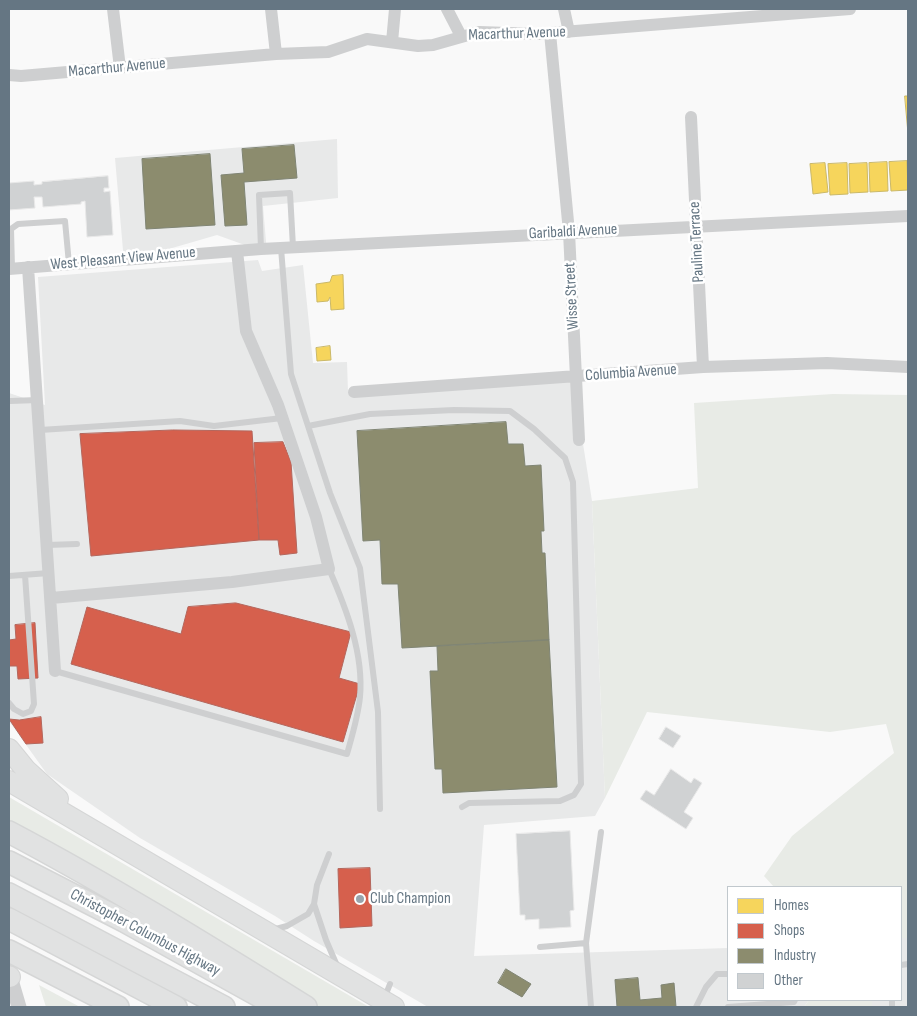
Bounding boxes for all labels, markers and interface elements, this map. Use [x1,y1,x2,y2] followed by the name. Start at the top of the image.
[468,23,566,45] street label: Macarthur Avenue
[68,54,166,82] street label: Macarthur Avenue
[685,201,709,283] street label: Pauline Terrace
[528,220,618,244] street label: Garibaldi Avenue
[50,243,196,275] street label: West Pleasant View Avenue
[561,262,583,330] street label: Wisse Street
[585,360,677,386] street label: Columbia Avenue
[67,885,223,981] street label: Christopher Columbus Highway
[727,886,902,1001] legend
[370,889,451,909] place label: Club Champion
[354,893,366,905] marker: Club Champion
[774,896,809,915] text: Homes
[774,921,805,940] text: Shops
[774,946,816,965] text: Industry
[774,971,803,990] text: Other

